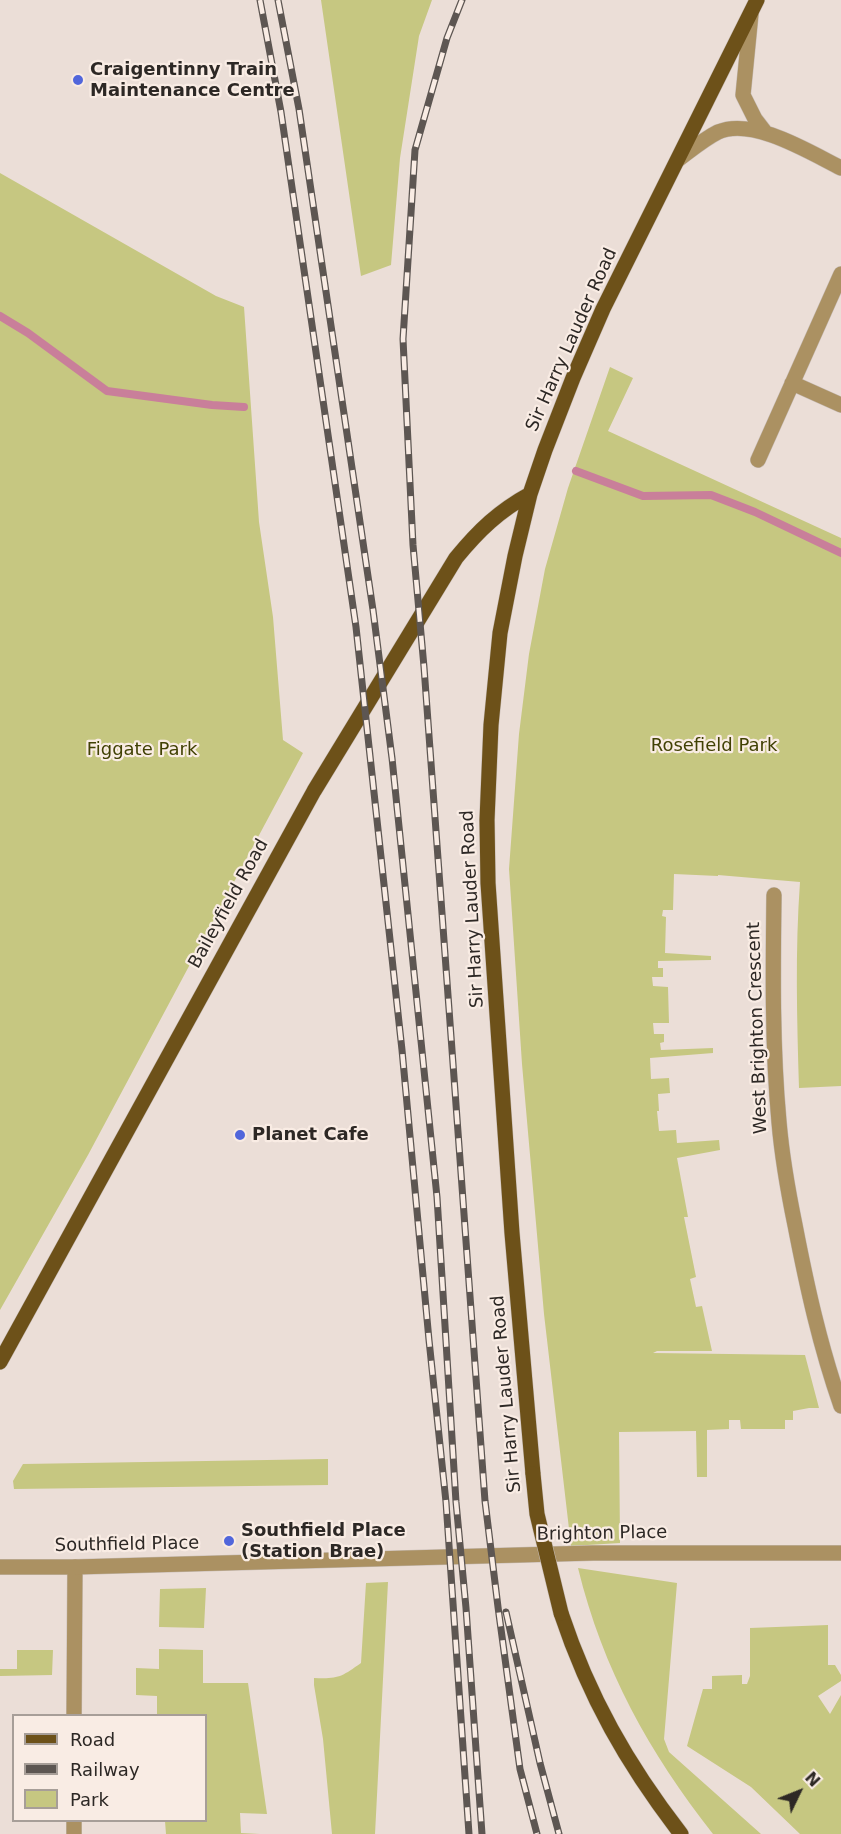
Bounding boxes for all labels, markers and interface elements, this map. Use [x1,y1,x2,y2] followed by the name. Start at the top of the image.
[90,59,295,101] place label: Craigentinny Train Maintenance Centre
[71,73,85,87] marker: Craigentinny Train Maintenance Centre
[522,245,622,435] street label: Sir Harry Lauder Road
[651,735,777,757] park label: Rosefield Park
[87,739,197,761] park label: Figgate Park
[457,809,489,1009] street label: Sir Harry Lauder Road
[184,835,274,973] street label: Baileyfield Road
[744,922,772,1134] street label: West Brighton Crescent
[252,1124,369,1146] place label: Planet Cafe
[233,1128,247,1142] marker: Planet Cafe
[488,1294,526,1494] street label: Sir Harry Lauder Road
[241,1520,406,1562] place label: Southfield Place (Station Brae)
[537,1522,667,1546] street label: Brighton Place
[54,1533,200,1557] street label: Southfield Place
[222,1534,236,1548] marker: Southfield Place (Station Brae)
[12,1714,207,1822] legend
[70,1729,115,1750] text: Road
[70,1759,140,1780] text: Railway
[769,1762,829,1822] north arrow
[801,1768,824,1791] text: N
[70,1789,109,1810] text: Park

